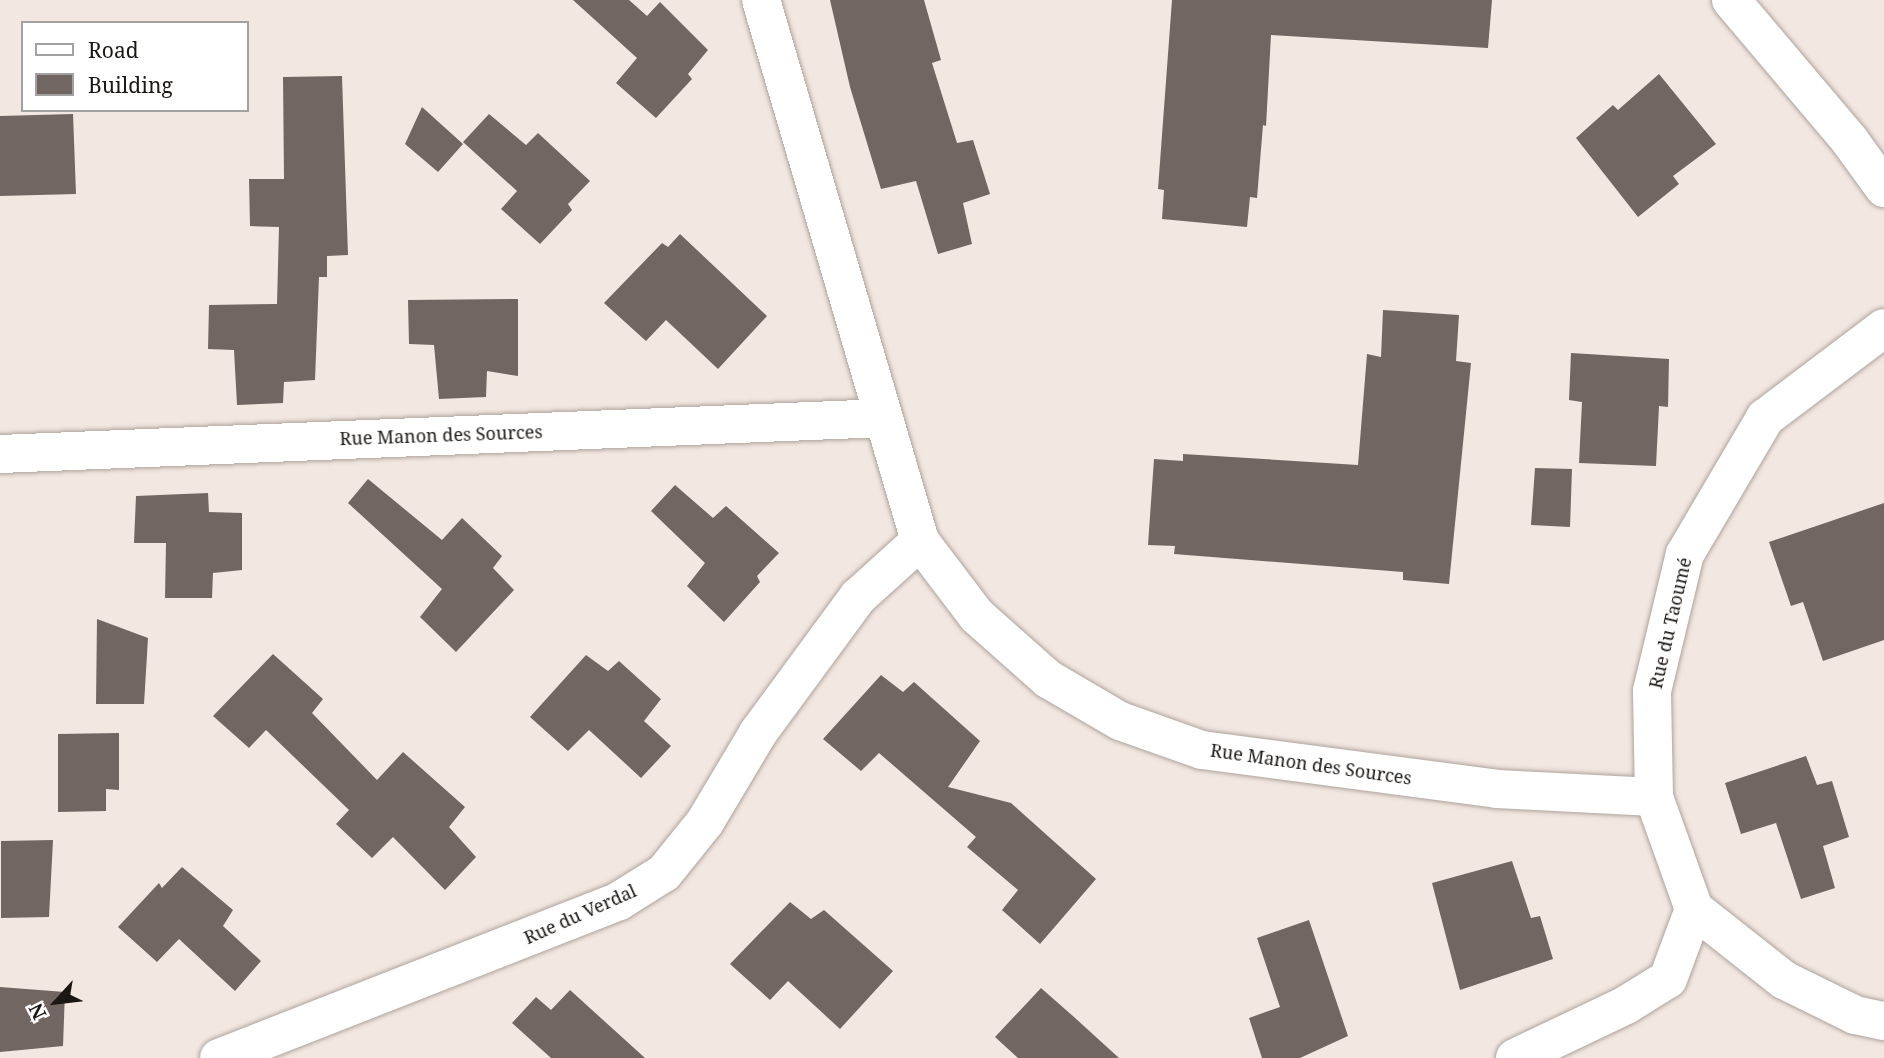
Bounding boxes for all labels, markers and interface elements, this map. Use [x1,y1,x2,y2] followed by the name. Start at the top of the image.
[21,21,248,112] legend
[88,36,139,64] text: Road
[88,71,173,99] text: Building
[339,421,543,449] street label: Rue Manon des Sources
[1644,555,1696,691] street label: Rue du Taoumé
[1209,739,1413,789] street label: Rue Manon des Sources
[520,880,640,948] street label: Rue du Verdal
[21,967,91,1037] north arrow
[22,999,52,1024] text: N

